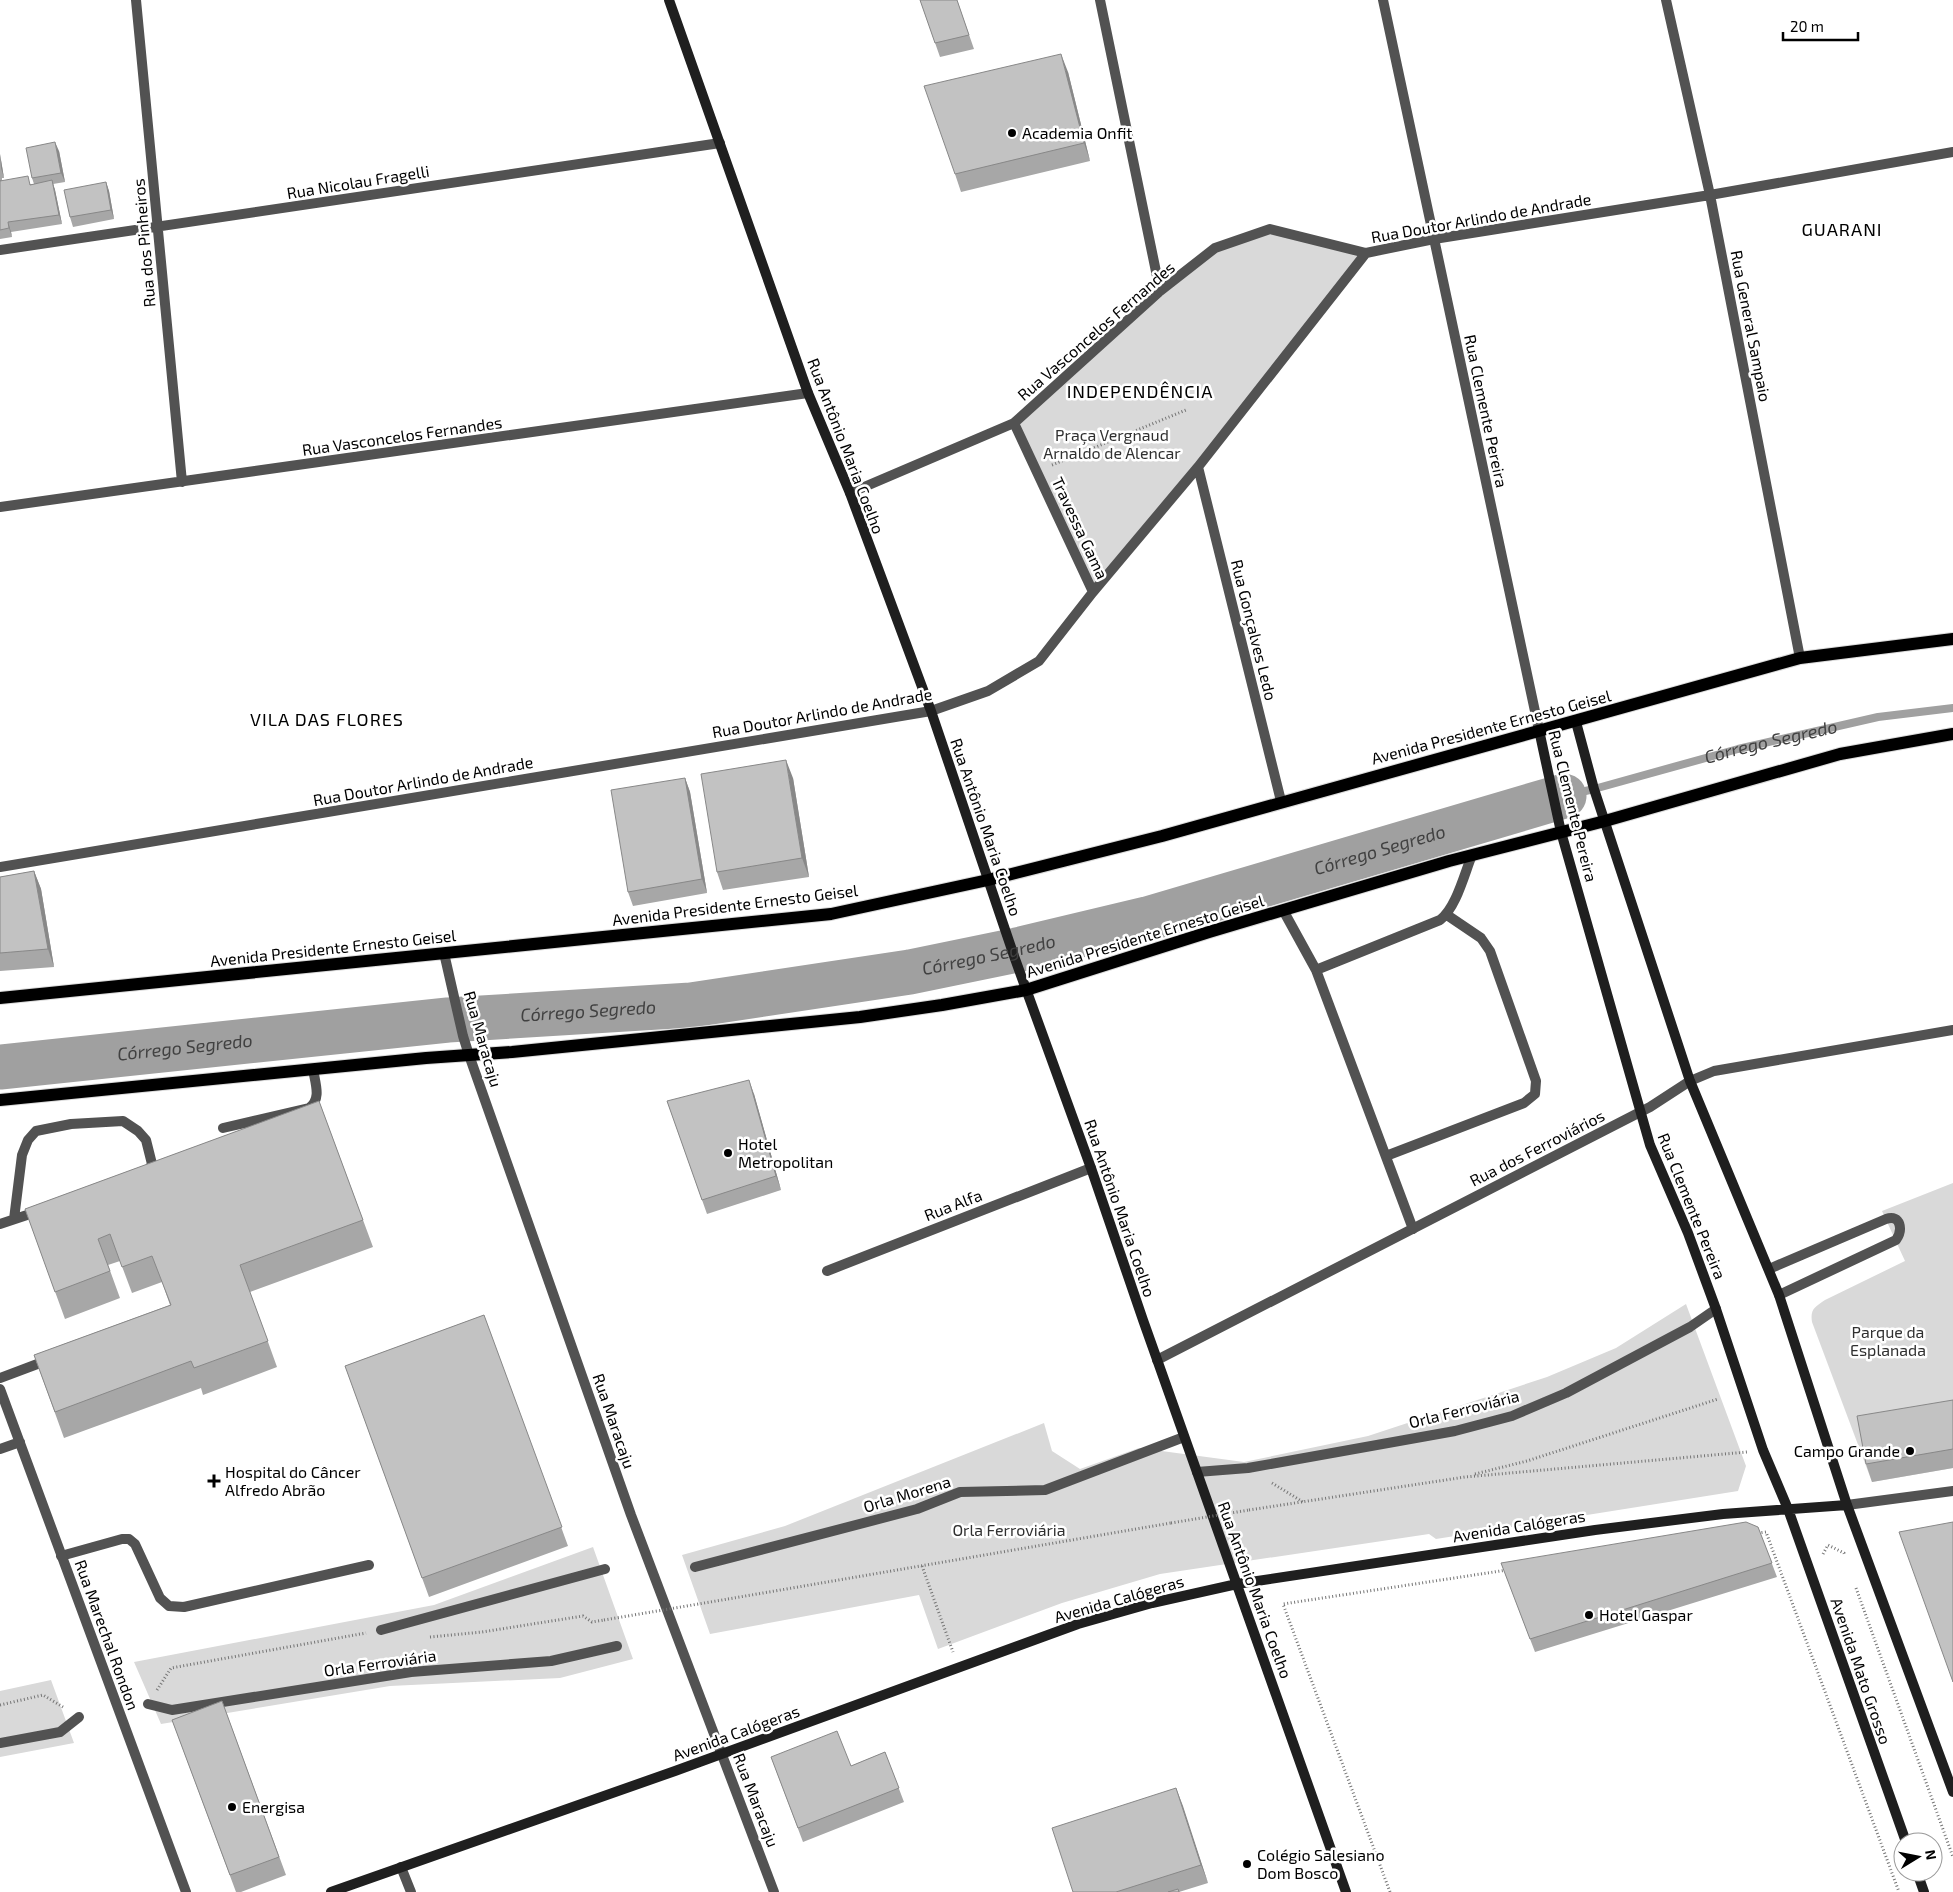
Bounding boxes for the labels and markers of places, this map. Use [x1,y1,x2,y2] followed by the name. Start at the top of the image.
[1022,123,1132,142] place label: Academia Onfit
[1006,127,1018,139] marker: Academia Onfit
[738,1134,833,1171] place label: Hotel Metropolitan
[722,1147,734,1159] marker: Hotel Metropolitan
[1794,1441,1900,1460] place label: Campo Grande
[1904,1445,1916,1457] marker: Campo Grande
[225,1462,361,1499] place label: Hospital do Câncer Alfredo Abrão
[207,1474,221,1488] marker: Hospital do Câncer Alfredo Abrão
[1599,1605,1693,1624] place label: Hotel Gaspar
[1583,1609,1595,1621] marker: Hotel Gaspar
[242,1797,305,1816] place label: Energisa
[226,1801,238,1813] marker: Energisa
[1257,1845,1384,1882] place label: Colégio Salesiano Dom Bosco
[1241,1858,1253,1870] marker: Colégio Salesiano Dom Bosco

